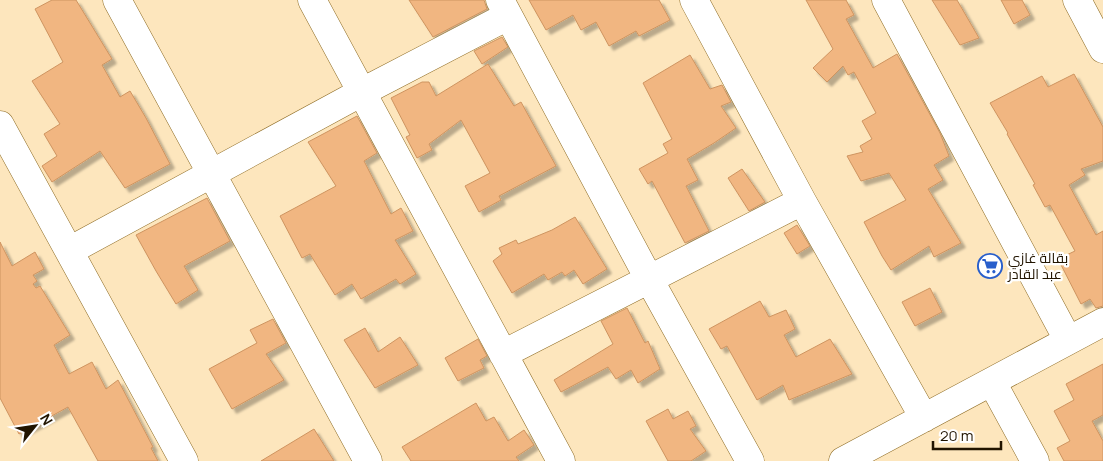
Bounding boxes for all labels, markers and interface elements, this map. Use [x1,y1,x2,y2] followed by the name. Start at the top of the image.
[1007,248,1068,283] place label: بقالة غازي عبد القادر
[977,253,1003,279] supermarket icon: بقالة غازي عبد القادر
[10,401,60,451] north arrow
[36,410,57,428] text: N
[933,418,1000,450] scale bar
[940,425,973,446] text: 20 m

